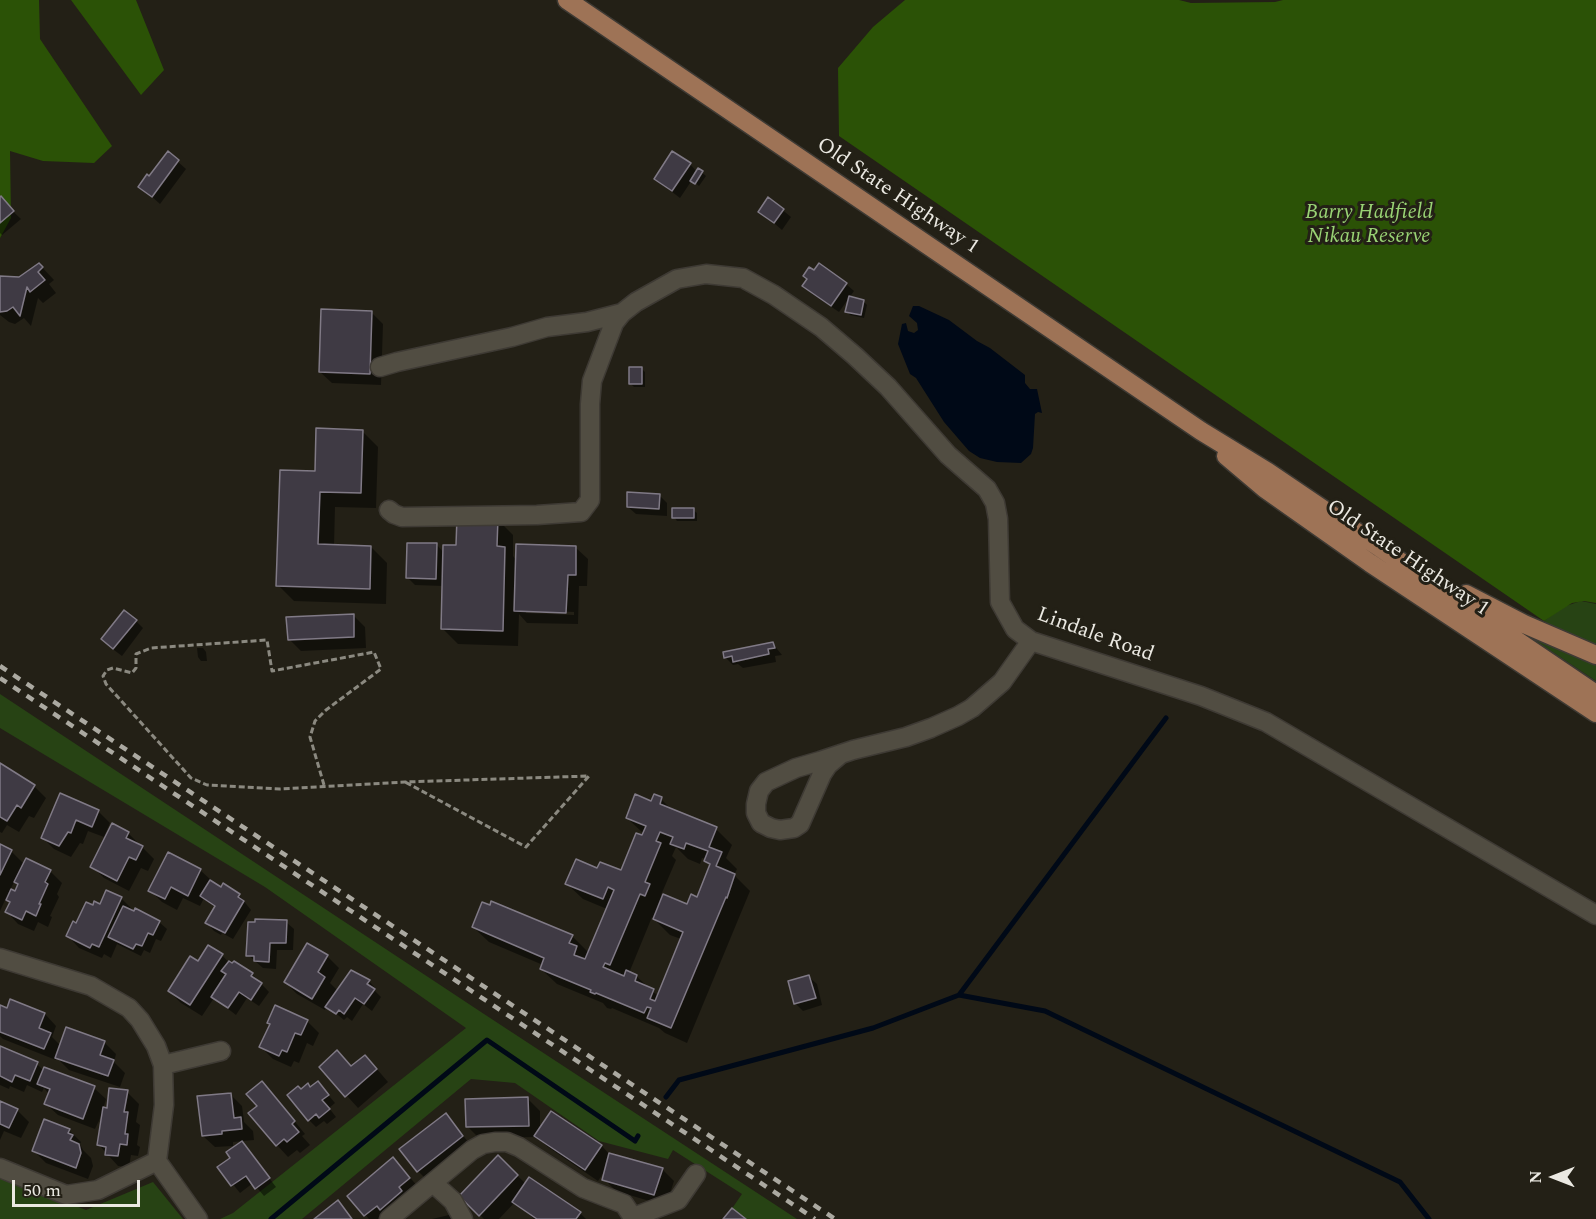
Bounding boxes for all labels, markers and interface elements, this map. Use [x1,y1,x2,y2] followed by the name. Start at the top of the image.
[811,133,983,261] street label: Old State Highway 1
[1305,201,1433,251] park label: Barry Hadfield Nikau Reserve
[1321,495,1493,623] street label: Old State Highway 1
[1033,603,1157,669] street label: Lindale Road
[1524,1147,1584,1207] north arrow
[15,1168,142,1206] scale bar
[1524,1170,1548,1184] text: N
[23,1177,61,1204] text: 50 m

